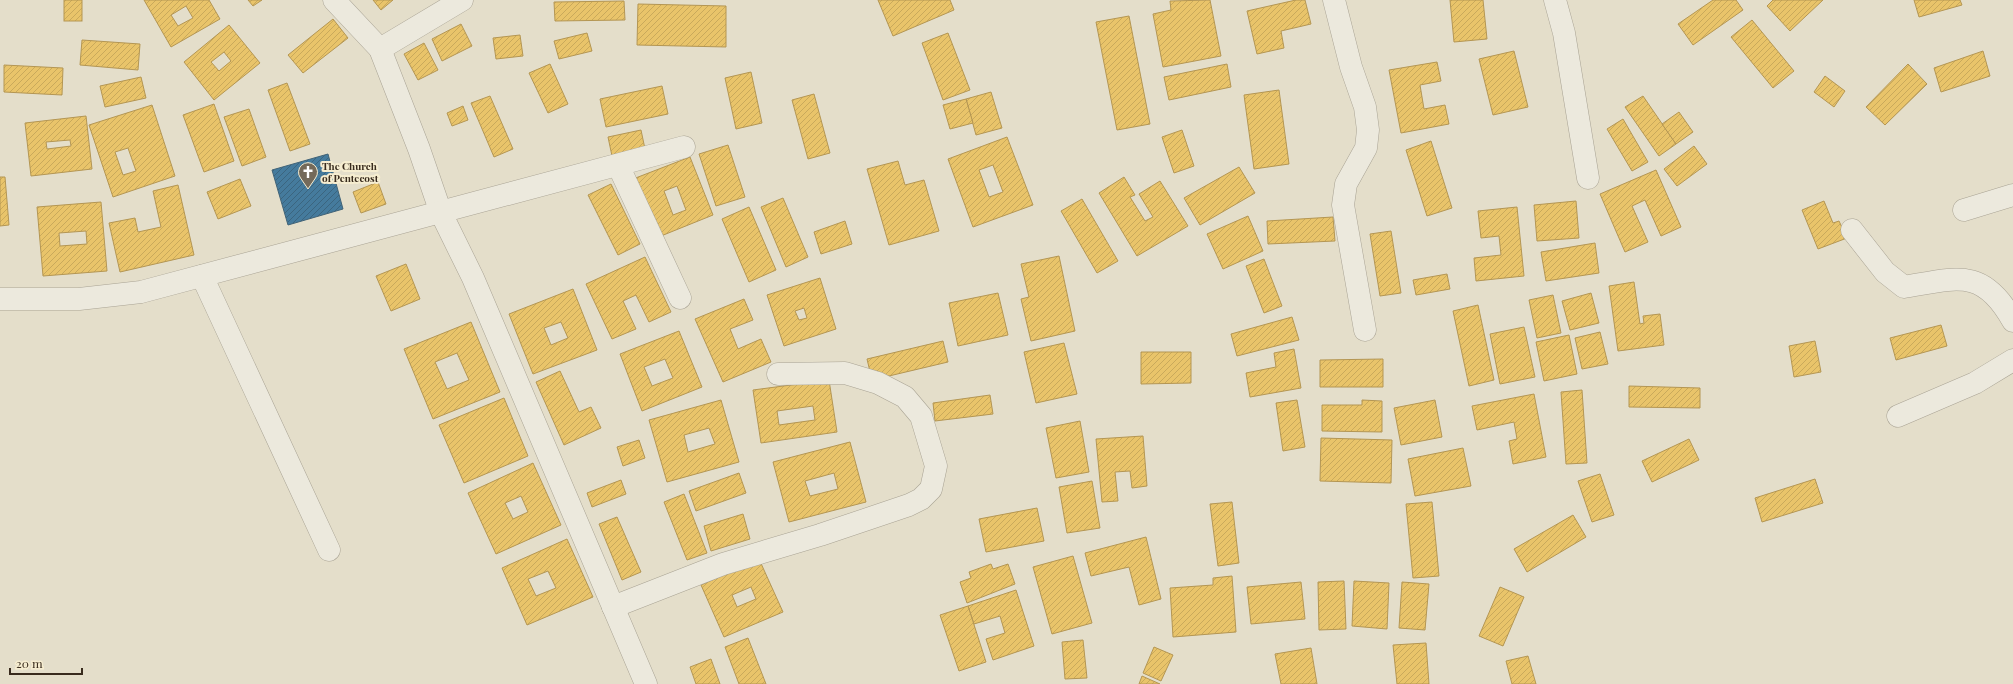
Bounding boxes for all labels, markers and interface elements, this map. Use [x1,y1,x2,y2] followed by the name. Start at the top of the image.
[322,159,379,185] place label: The Church of Pentecost
[297,161,319,189] church icon: The Church of Pentecost
[10,650,82,676] scale bar
[16,655,43,671] text: 20 m

